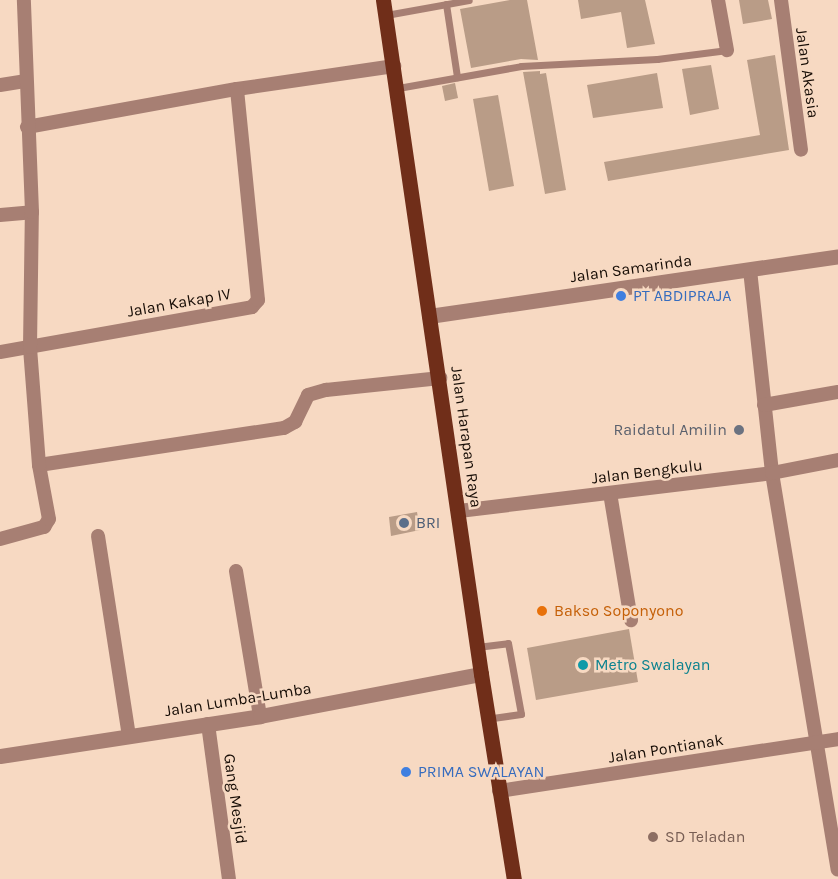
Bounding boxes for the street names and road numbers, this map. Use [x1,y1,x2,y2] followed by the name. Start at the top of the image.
[791,27,823,119] street label: Jalan Akasia
[569,251,693,287] street label: Jalan Samarinda
[126,284,232,322] street label: Jalan Kakap IV
[447,365,485,509] street label: Jalan Harapan Raya
[590,456,704,488] street label: Jalan Bengkulu
[163,679,313,721] street label: Jalan Lumba-Lumba
[607,730,725,768] street label: Jalan Pontianak
[219,753,251,845] street label: Gang Mesjid

